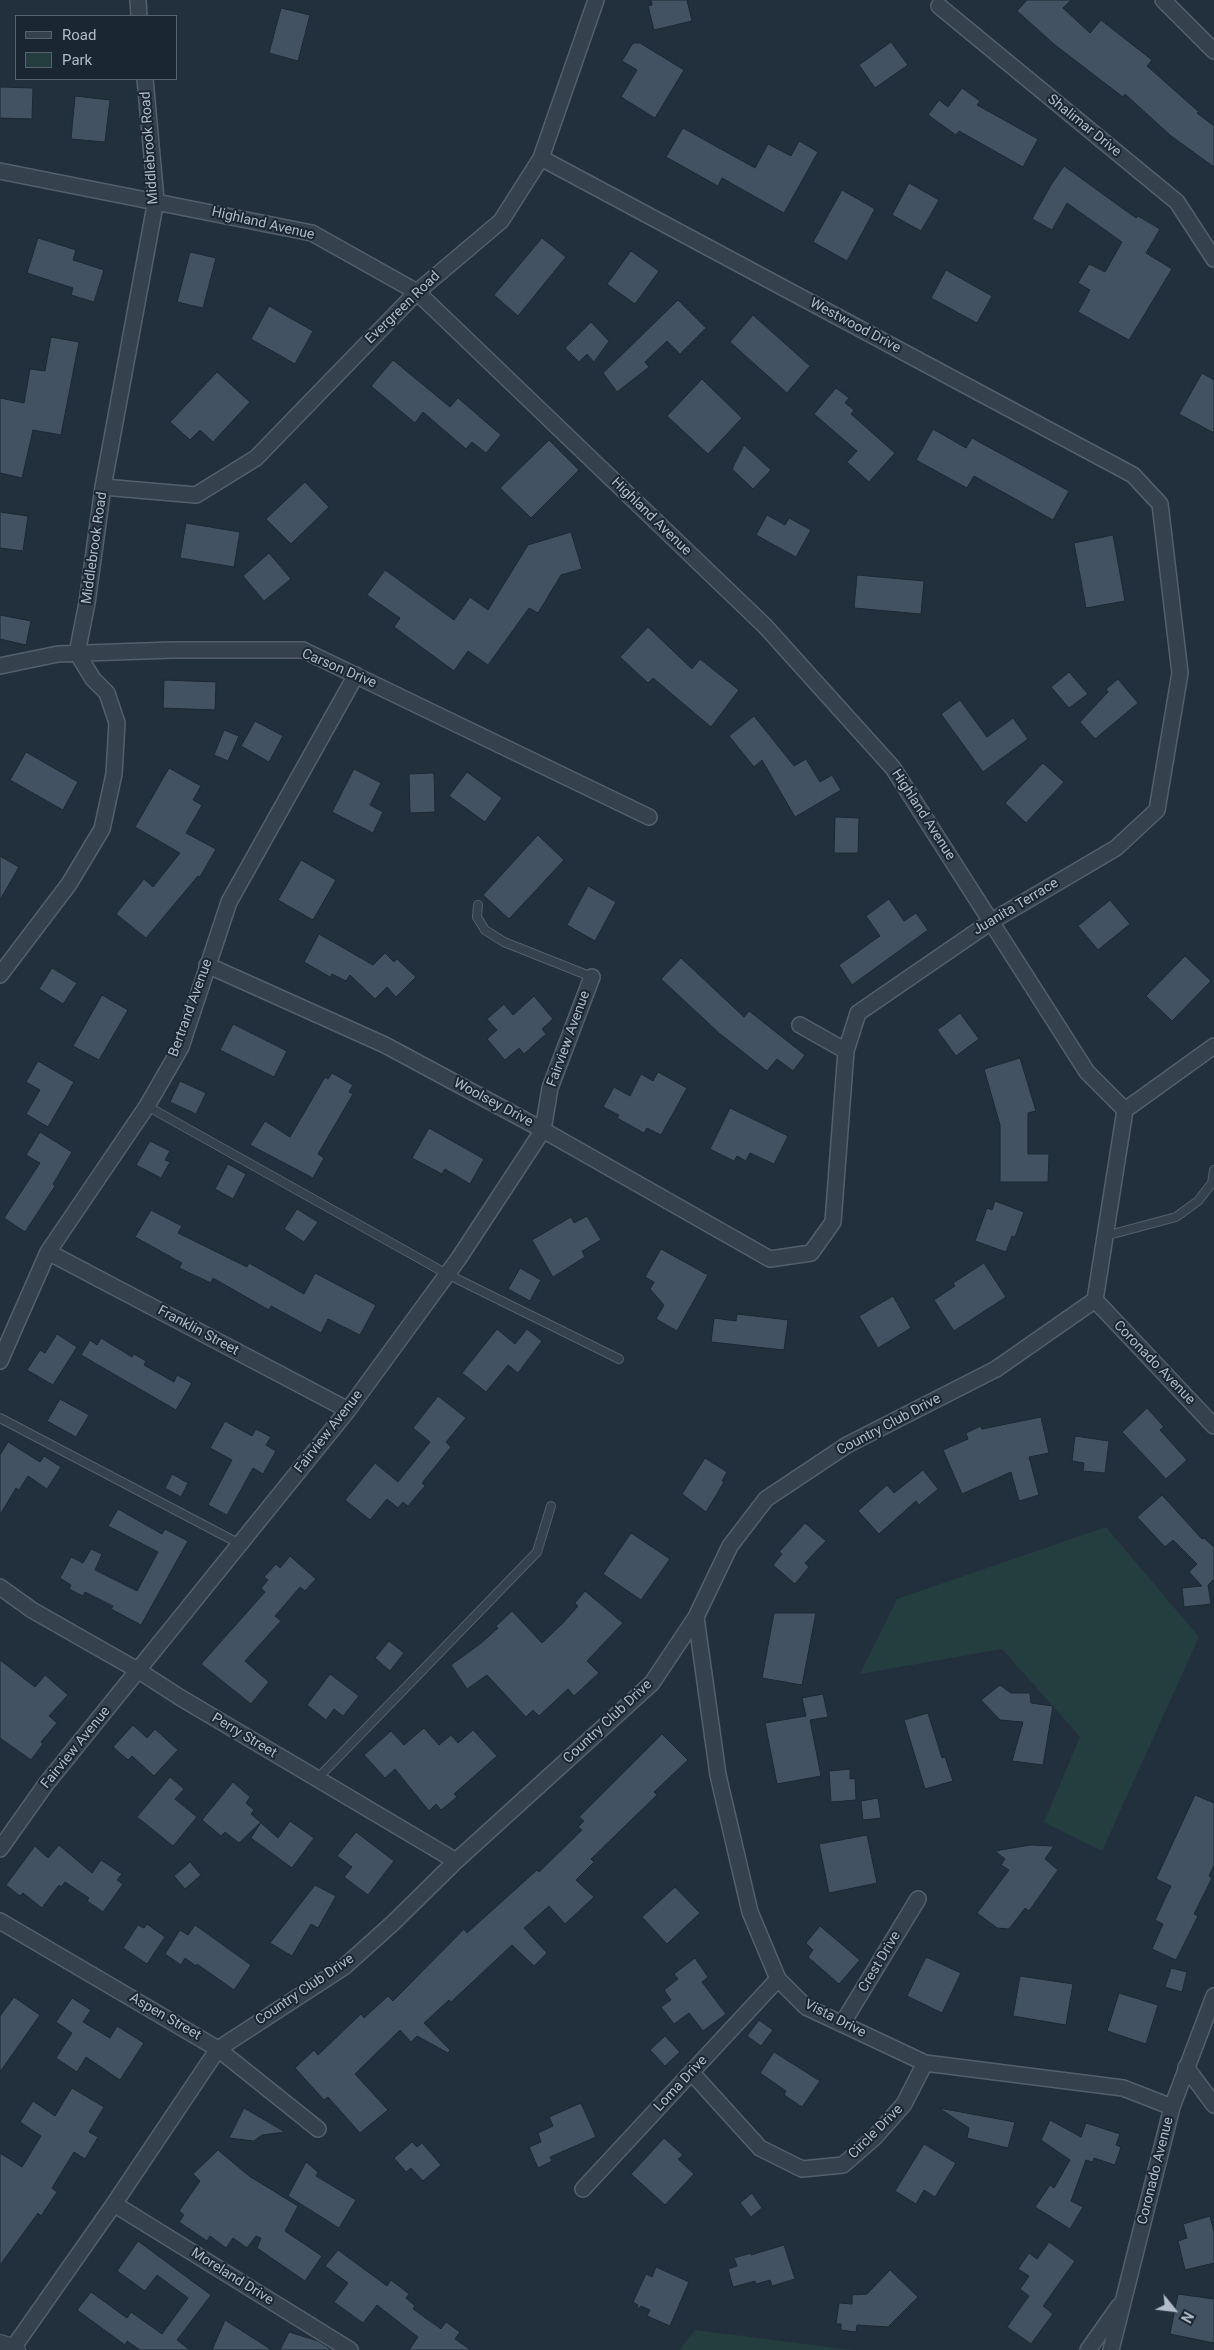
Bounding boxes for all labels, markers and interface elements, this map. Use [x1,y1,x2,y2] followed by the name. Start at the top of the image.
[15,15,178,80] legend
[62,26,96,44] text: Road
[62,51,92,69] text: Park
[138,91,162,205] street label: Middlebrook Road
[1044,91,1124,161] street label: Shalimar Drive
[210,204,316,244] street label: Highland Avenue
[362,268,444,348] street label: Evergreen Road
[807,295,903,357] street label: Westwood Drive
[607,475,695,559] street label: Highland Avenue
[79,491,111,605] street label: Middlebrook Road
[299,646,379,692] street label: Carson Drive
[887,766,959,864] street label: Highland Avenue
[970,875,1062,939] street label: Juanita Terrace
[166,957,216,1059] street label: Bertrand Avenue
[544,989,594,1089] street label: Fairview Avenue
[450,1075,536,1131] street label: Woolsey Drive
[155,1303,241,1359] street label: Franklin Street
[1110,1318,1198,1408] street label: Coronado Avenue
[291,1387,367,1477] street label: Fairview Avenue
[834,1391,944,1459] street label: Country Club Drive
[560,1677,656,1767] street label: Country Club Drive
[38,1704,114,1792] street label: Fairview Avenue
[208,1710,280,1762] street label: Perry Street
[855,1929,905,1995] street label: Crest Drive
[253,1951,357,2029] street label: Country Club Drive
[126,1990,204,2044] street label: Aspen Street
[801,1996,869,2042] street label: Vista Drive
[651,2053,711,2115] street label: Loma Drive
[845,2101,907,2163] street label: Circle Drive
[1135,2116,1177,2226] street label: Coronado Avenue
[188,2245,276,2309] street label: Moreland Drive
[1149,2285,1199,2335] north arrow
[1178,2309,1197,2325] text: N

